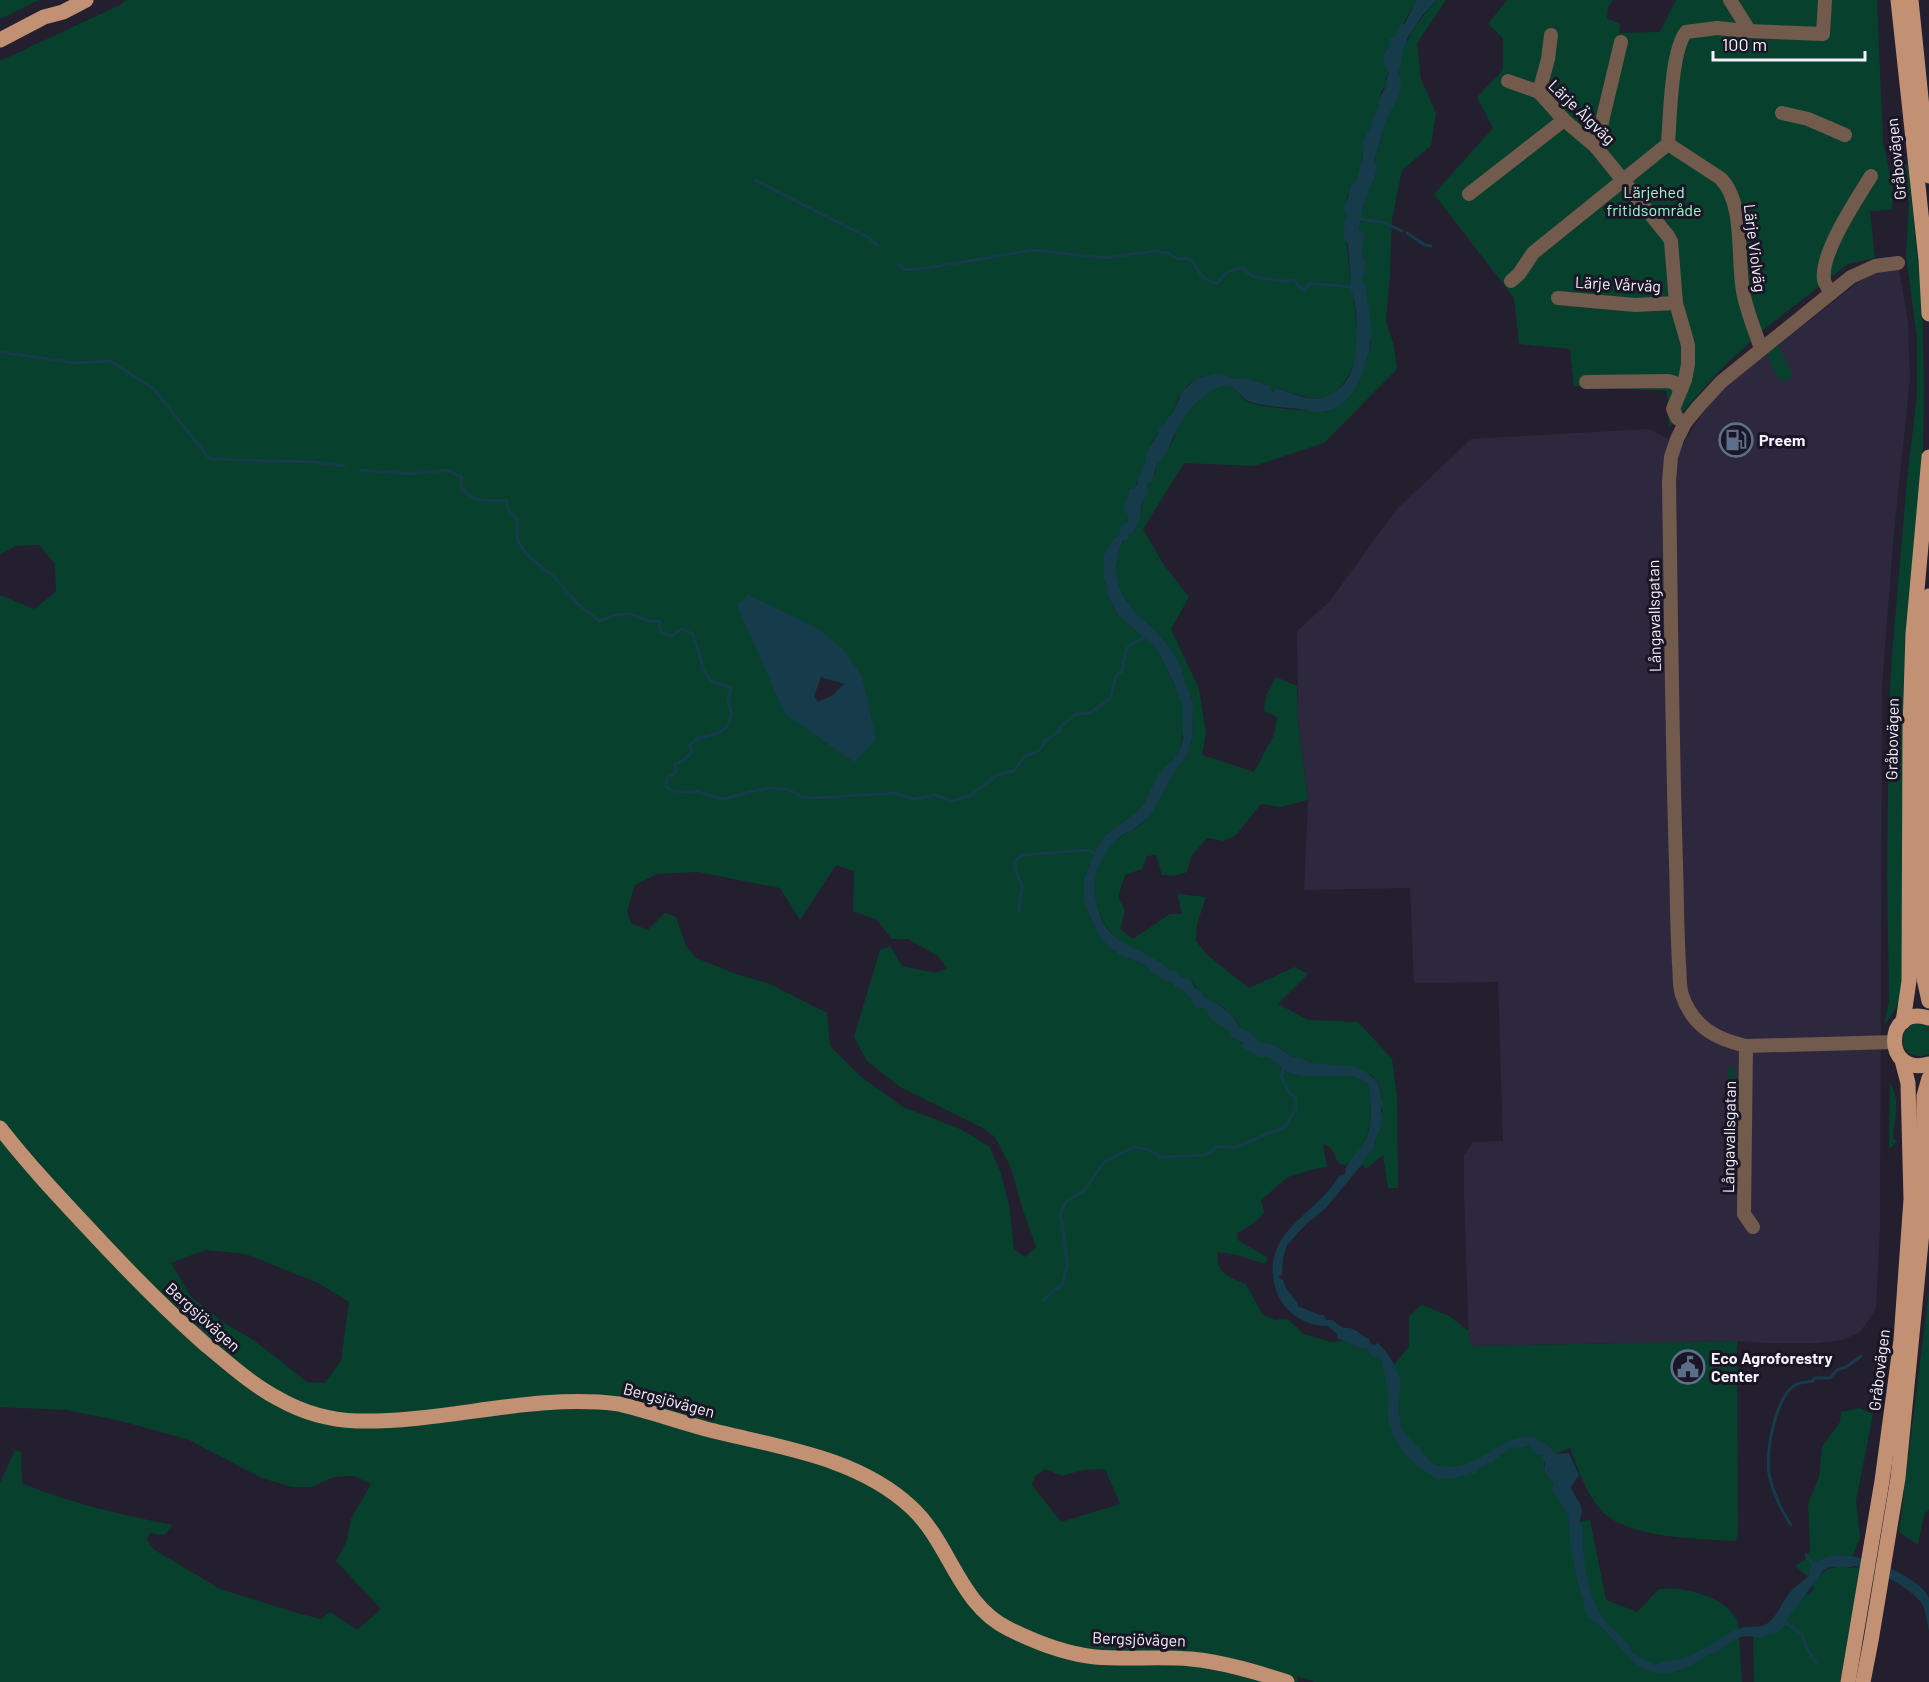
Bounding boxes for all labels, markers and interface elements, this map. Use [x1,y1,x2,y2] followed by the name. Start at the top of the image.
[1713,24,1864,62] scale bar
[1722,33,1767,55] text: 100 m
[1545,75,1619,148] street label: Lärje Älgväg
[1882,117,1909,201] street label: Gråbovägen
[1607,182,1702,219] park label: Lärjehed fritidsområde
[1741,203,1770,293] street label: Lärje Violväg
[1575,272,1661,295] street label: Lärje Vårväg
[1718,422,1754,458] fuel station icon: Preem
[1759,430,1805,449] place label: Preem
[1643,560,1664,672] street label: Långavallsgatan
[1881,698,1902,780] street label: Gråbovägen
[1718,1081,1739,1193] street label: Långavallsgatan
[162,1278,245,1355] street label: Bergsjövägen
[1864,1328,1893,1412] street label: Gråbovägen
[1711,1348,1832,1385] place label: Eco Agroforestry Center
[1670,1349,1706,1385] public building icon: Eco Agroforestry Center
[621,1378,717,1421] street label: Bergsjövägen
[1092,1627,1186,1650] street label: Bergsjövägen

